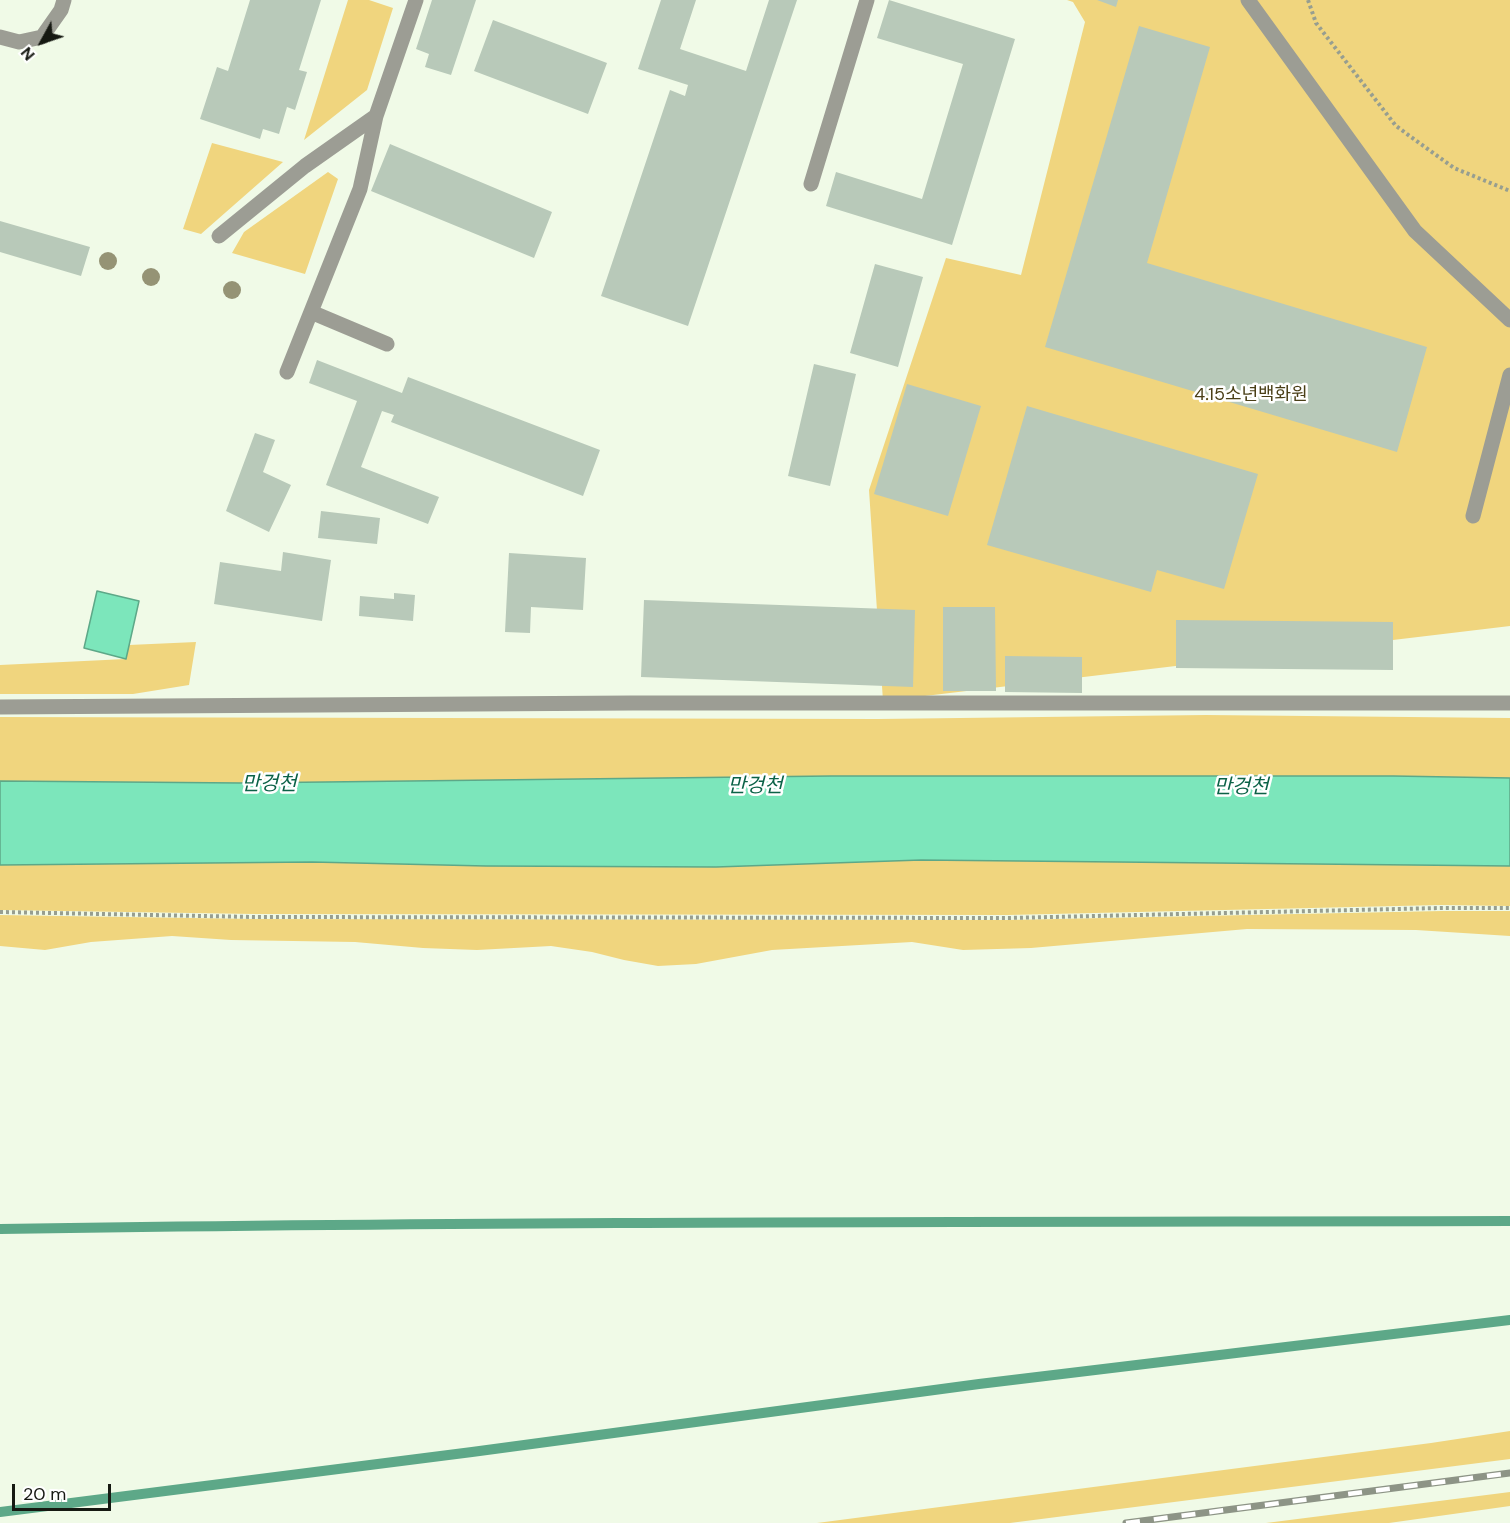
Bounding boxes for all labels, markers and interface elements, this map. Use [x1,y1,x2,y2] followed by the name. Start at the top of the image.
[12,12,72,72] north arrow
[16,43,40,65] text: N
[1194,384,1308,406] park label: 4.15소년백화원
[241,773,297,797] water label: 만겅천
[727,775,783,799] water label: 만겅천
[1213,776,1269,800] water label: 만겅천
[15,1472,114,1510] scale bar
[23,1482,66,1506] text: 20 m

